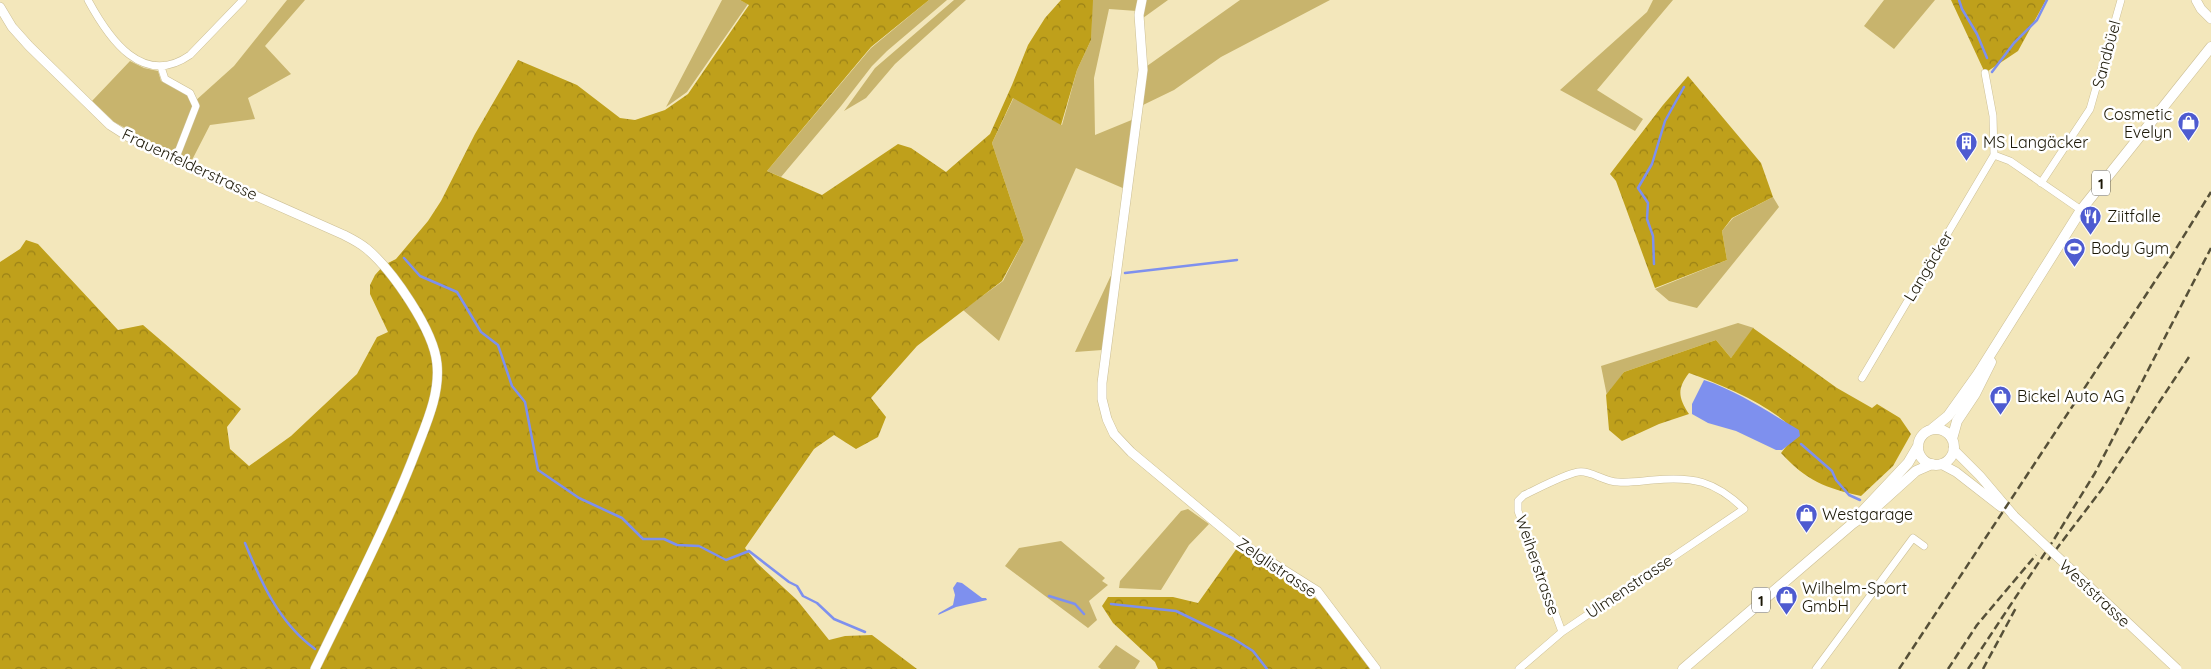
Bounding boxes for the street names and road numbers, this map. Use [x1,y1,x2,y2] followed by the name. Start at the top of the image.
[2087,18,2125,90] street label: Sandbüel
[119,124,261,204] street label: Frauenfelderstrasse
[2092,170,2110,196] road number: 1
[1899,227,1957,305] street label: Langäcker
[1512,512,1564,618] street label: Weiherstrasse
[1233,533,1321,601] street label: Zelglistrasse
[1582,550,1676,622] street label: Ulmenstrasse
[2055,555,2135,631] street label: Weststrasse
[1752,588,1770,612] road number: 1

